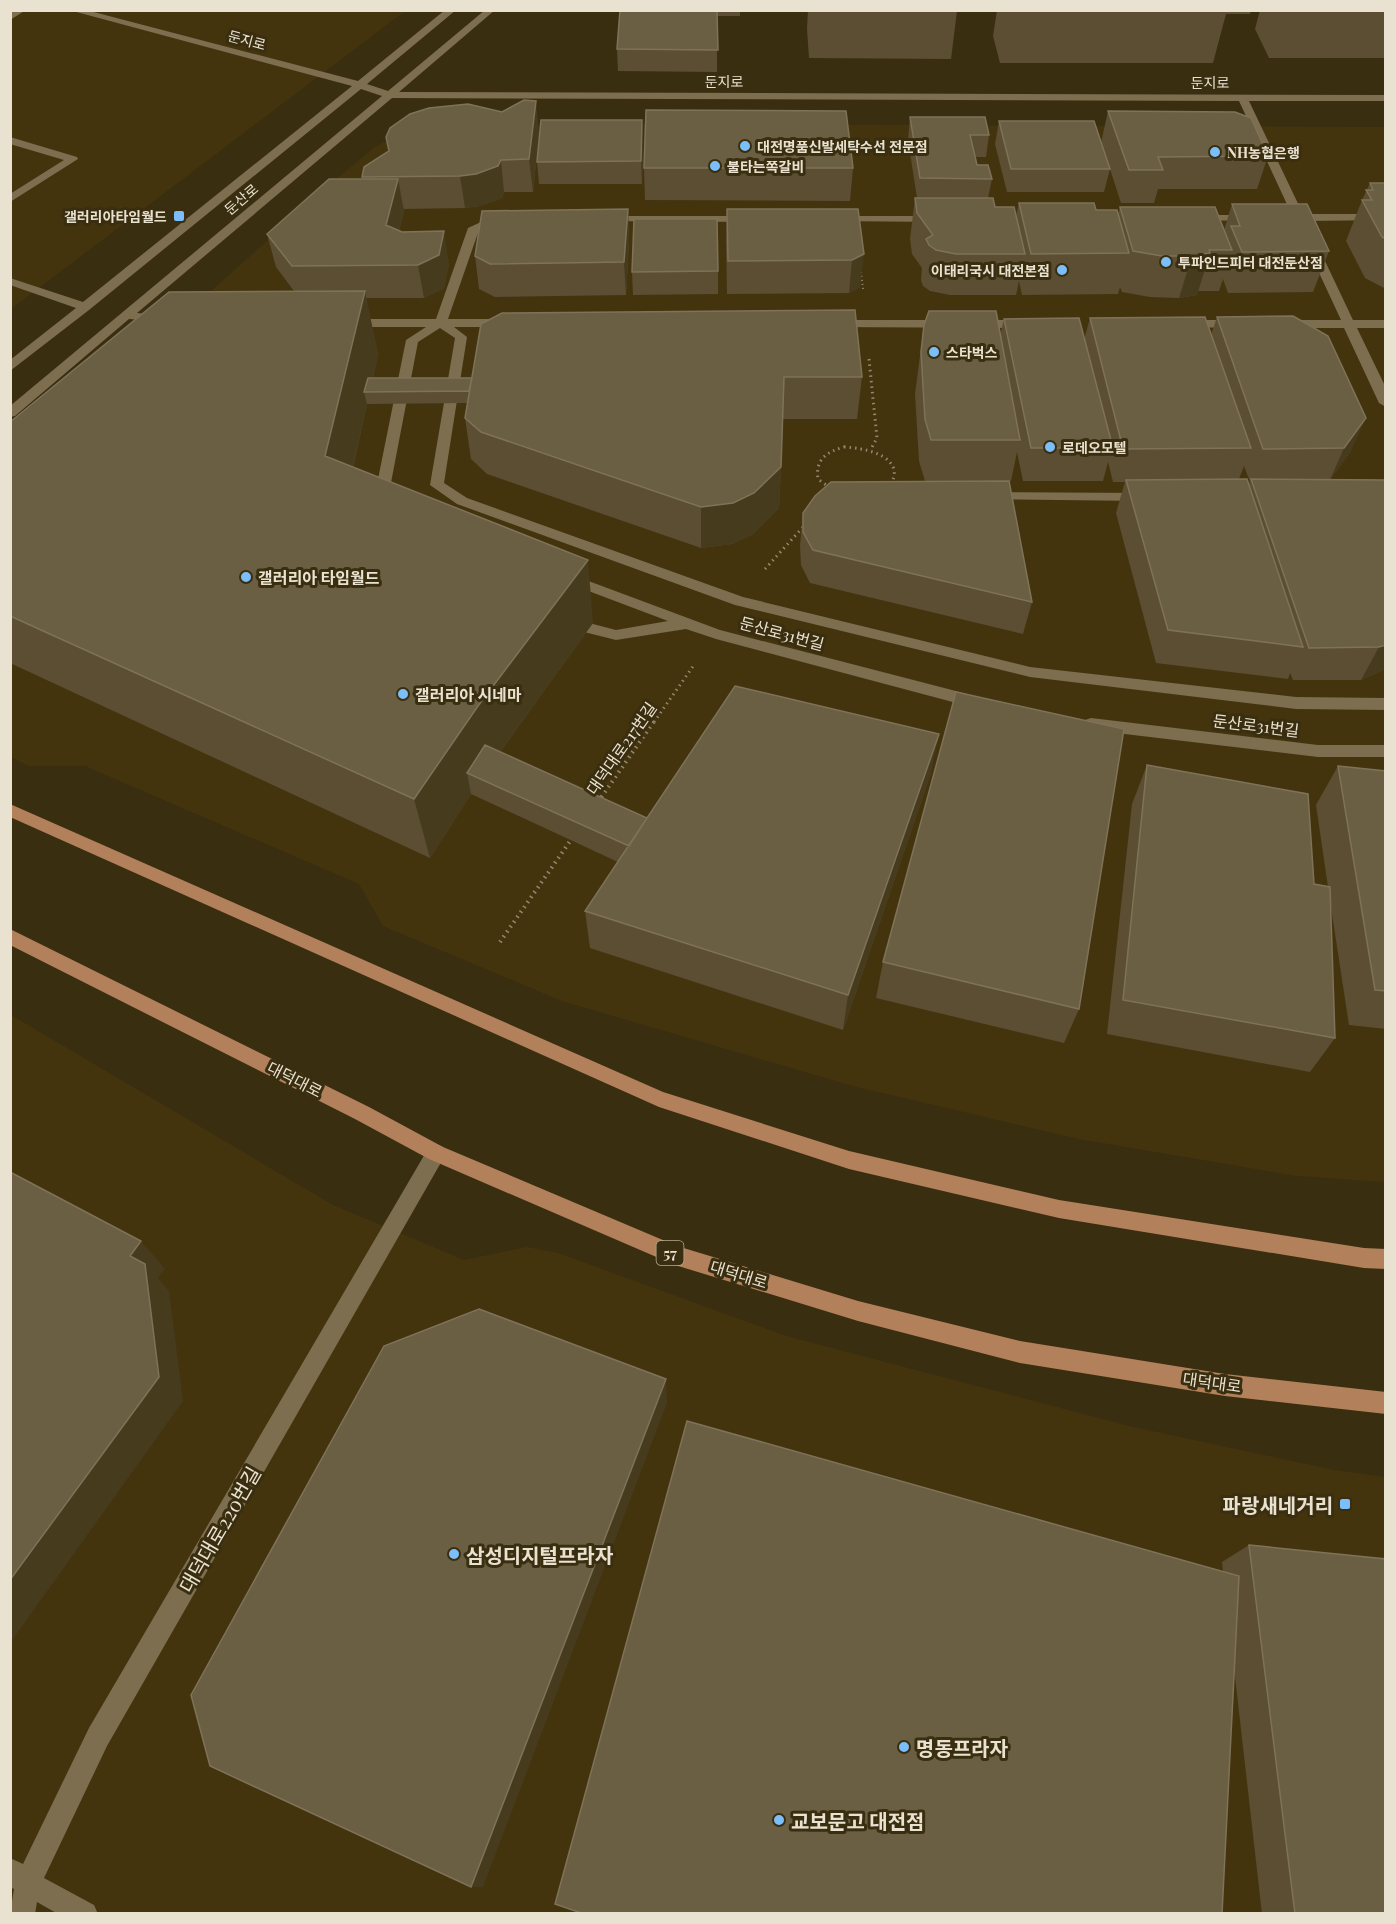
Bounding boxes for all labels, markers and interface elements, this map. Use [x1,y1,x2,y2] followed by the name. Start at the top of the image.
[226,26,268,54] street label: 둔지로
[705,72,743,91] street label: 둔지로
[1191,73,1229,92] street label: 둔지로
[757,137,928,156] place label: 대전명품신발세탁수선 전문점
[738,139,752,153] marker: 대전명품신발세탁수선 전문점
[1227,143,1300,162] place label: NH농협은행
[1208,145,1222,159] marker: NH농협은행
[727,157,804,176] place label: 불타는쪽갈비
[708,159,722,173] marker: 불타는쪽갈비
[220,179,262,219] street label: 둔산로
[64,207,167,226] place label: 갤러리아타임월드
[172,209,186,223] marker: 갤러리아타임월드
[1178,253,1323,272] place label: 투파인드피터 대전둔산점
[1159,255,1173,269] marker: 투파인드피터 대전둔산점
[931,261,1050,280] place label: 이태리국시 대전본점
[1055,263,1069,277] marker: 이태리국시 대전본점
[946,343,998,362] place label: 스타벅스
[927,345,941,359] marker: 스타벅스
[1062,438,1127,457] place label: 로데오모텔
[1043,440,1057,454] marker: 로데오모텔
[258,567,380,588] place label: 갤러리아 타임월드
[239,570,253,584] marker: 갤러리아 타임월드
[737,612,827,654] street label: 둔산로31번길
[415,684,522,705] place label: 갤러리아 시네마
[396,687,410,701] marker: 갤러리아 시네마
[581,698,661,798] street label: 대덕대로217번길
[1212,709,1300,741] street label: 둔산로31번길
[264,1056,326,1102] street label: 대덕대로
[656,1241,684,1265] road number: 57
[708,1255,770,1293] street label: 대덕대로
[1181,1368,1243,1397] street label: 대덕대로
[172,1461,266,1597] street label: 대덕대로220번길
[1223,1491,1333,1518] place label: 파랑새네거리
[1338,1497,1352,1511] marker: 파랑새네거리
[466,1541,614,1568] place label: 삼성디지털프라자
[447,1547,461,1561] marker: 삼성디지털프라자
[916,1734,1009,1761] place label: 명동프라자
[897,1740,911,1754] marker: 명동프라자
[791,1807,924,1834] place label: 교보문고 대전점
[772,1813,786,1827] marker: 교보문고 대전점

